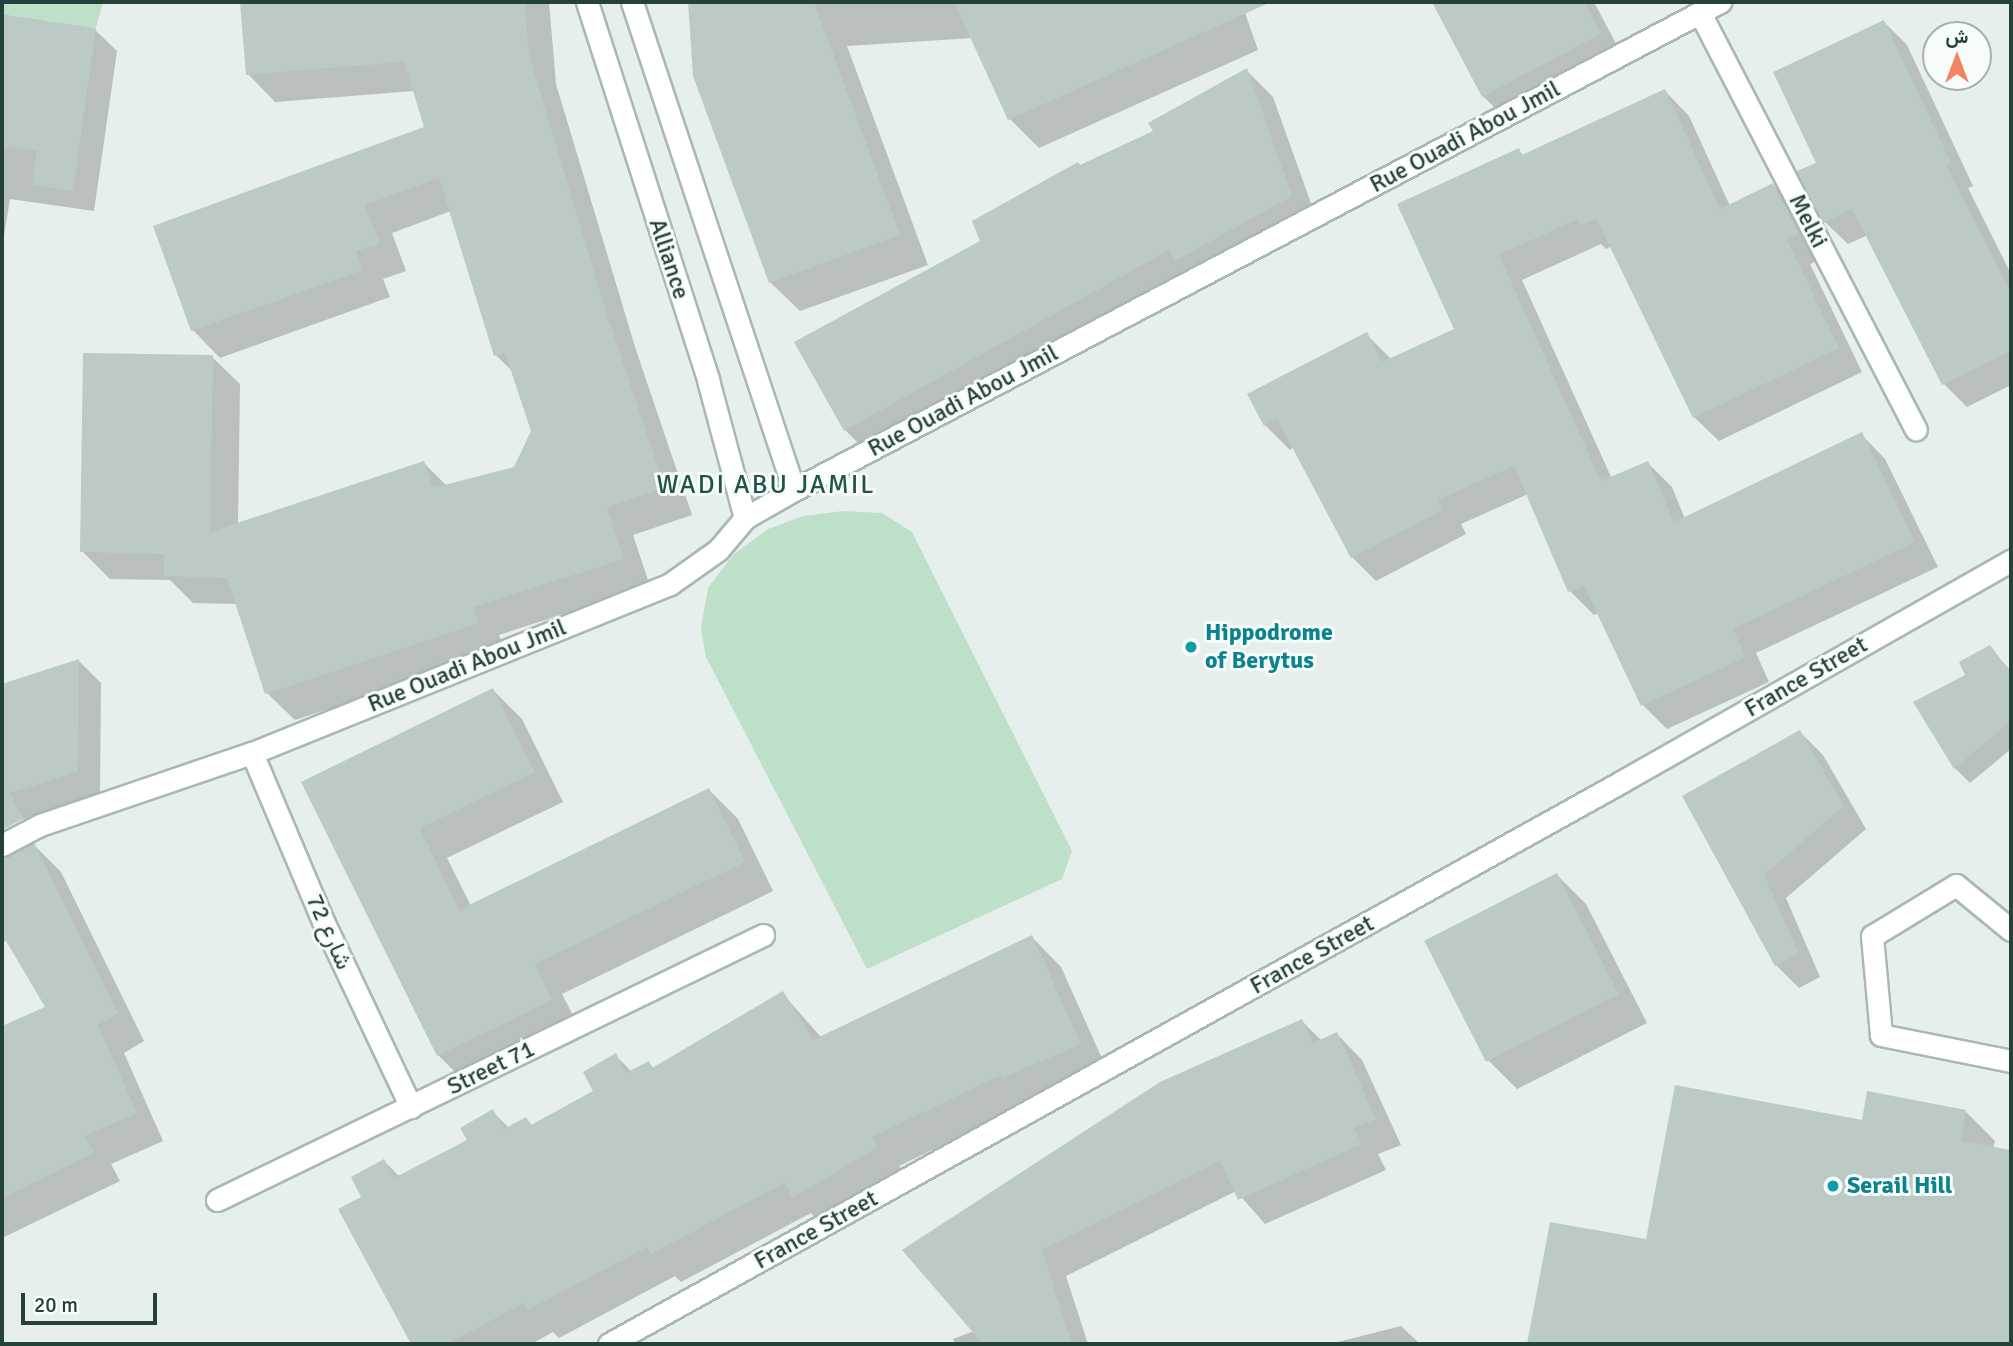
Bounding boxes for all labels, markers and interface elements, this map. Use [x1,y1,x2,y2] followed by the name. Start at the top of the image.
[1922,21,1992,91] north arrow
[1946,25,1968,49] text: ش
[1365,75,1565,199] street label: Rue Ouadi Abou Jmil
[1782,189,1834,253] street label: Melki
[642,215,696,303] street label: Alliance
[863,339,1063,463] street label: Rue Ouadi Abou Jmil
[658,470,874,502] district label: WADI ABU JAMIL
[364,613,570,719] street label: Rue Ouadi Abou Jmil
[1205,619,1333,675] place label: Hippodrome of Berytus
[1740,630,1872,724] street label: France Street
[1183,639,1199,655] marker: Hippodrome of Berytus
[300,890,358,974] street label: شارع 72
[1245,909,1379,1001] street label: France Street
[443,1035,539,1101] street label: Street 71
[1847,1172,1952,1200] place label: Serail Hill
[1825,1178,1841,1194] marker: Serail Hill
[749,1184,883,1276] street label: France Street
[24,1280,161,1324] scale bar
[34,1292,78,1318] text: 20 m

